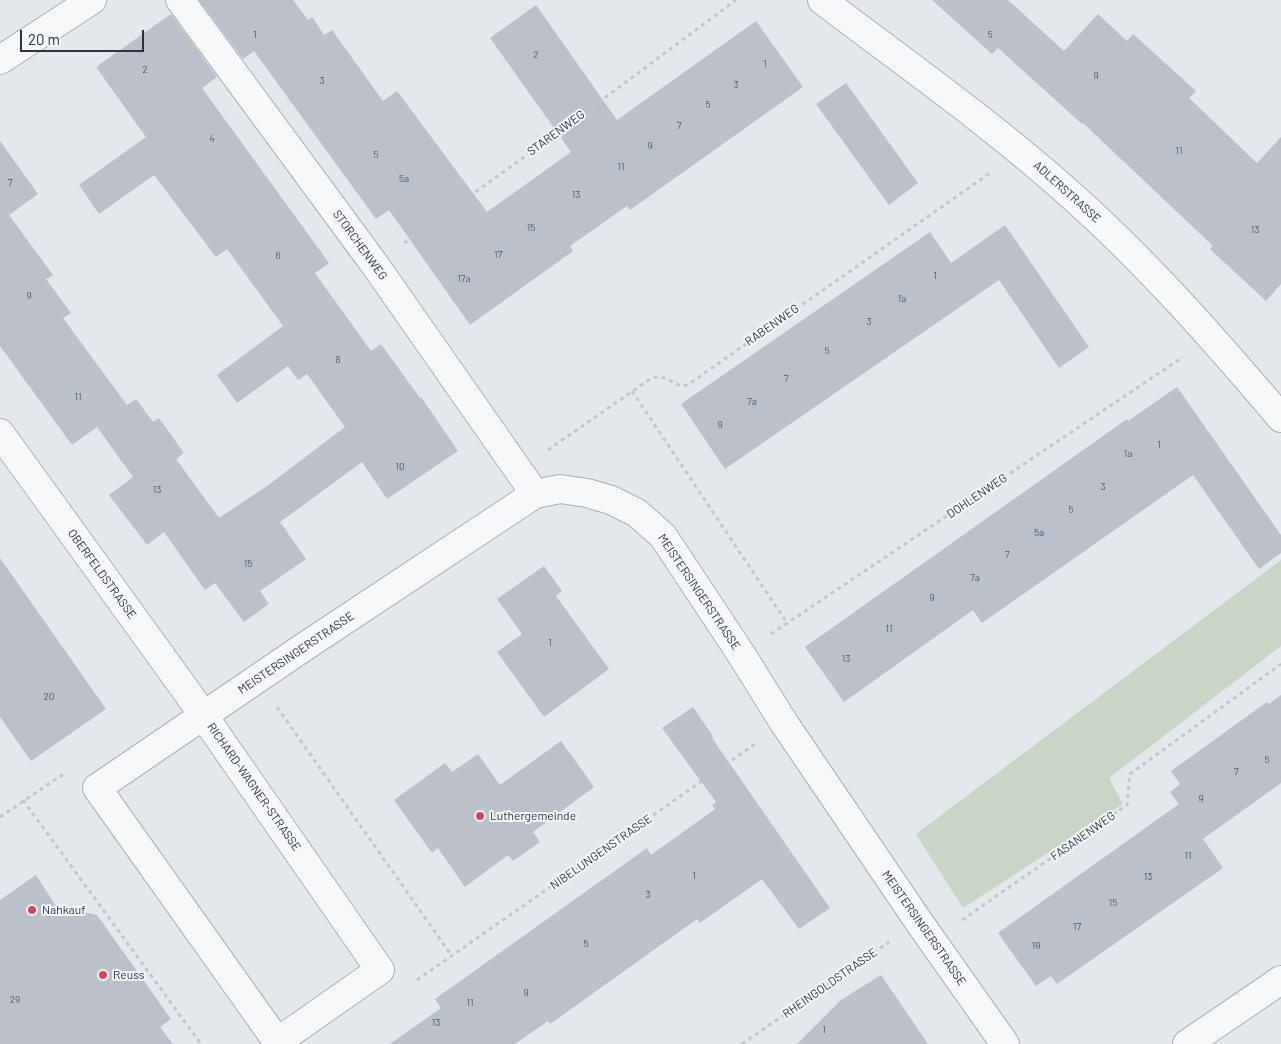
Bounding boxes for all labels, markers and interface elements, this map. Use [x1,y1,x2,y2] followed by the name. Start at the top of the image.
[22,20,146,52] scale bar
[253,29,257,41] house number: 1
[987,29,993,41] house number: 5
[28,30,60,48] text: 20 m
[533,49,539,61] house number: 2
[763,58,767,70] house number: 1
[142,64,148,76] house number: 2
[1093,70,1099,82] house number: 9
[319,75,325,87] house number: 3
[733,79,739,91] house number: 3
[705,99,711,111] house number: 5
[524,107,588,159] street label: STARENWEG
[677,120,681,132] house number: 7
[209,133,215,145] house number: 4
[647,140,653,152] house number: 9
[1175,145,1183,157] house number: 11
[373,149,379,161] house number: 5
[1030,158,1104,226] street label: ADLERSTRASSE
[617,161,625,173] house number: 11
[399,173,409,185] house number: 5a
[8,177,12,189] house number: 7
[572,189,580,201] house number: 13
[330,207,390,283] street label: STORCHENWEG
[527,222,535,234] house number: 15
[1251,224,1259,236] house number: 13
[494,249,502,261] house number: 17
[275,250,281,262] house number: 6
[933,270,937,282] house number: 1
[457,273,471,285] house number: 17a
[26,290,32,302] house number: 9
[898,293,906,305] house number: 1a
[742,301,802,349] street label: RABENWEG
[866,316,872,328] house number: 3
[824,345,830,357] house number: 5
[335,354,341,366] house number: 8
[784,373,788,385] house number: 7
[74,391,82,403] house number: 11
[747,396,757,408] house number: 7a
[717,419,723,431] house number: 9
[1157,439,1161,451] house number: 1
[1124,448,1132,460] house number: 1a
[395,461,405,473] house number: 10
[944,470,1010,522] street label: DOHLENWEG
[1100,481,1106,493] house number: 3
[153,484,161,496] house number: 13
[1068,504,1074,516] house number: 5
[65,526,139,622] street label: OBERFELDSTRASSE
[1034,527,1044,539] house number: 5a
[655,531,743,653] street label: MEISTERSINGERSTRASSE
[1005,549,1009,561] house number: 7
[244,558,252,570] house number: 15
[970,572,980,584] house number: 7a
[929,592,935,604] house number: 9
[235,609,357,697] street label: MEISTERSINGERSTRASSE
[885,623,893,635] house number: 11
[548,637,552,649] house number: 1
[842,653,850,665] house number: 13
[43,691,55,703] house number: 20
[204,720,304,854] street label: RICHARD-WAGNER-STRASSE
[1264,754,1270,766] house number: 5
[1234,766,1238,778] house number: 7
[1198,793,1204,805] house number: 9
[1048,808,1118,864] street label: FASANENWEG
[490,809,576,823] place label: Luthergemeinde
[474,810,486,822] marker: Luthergemeinde
[547,811,655,893] street label: NIBELUNGENSTRASSE
[1184,850,1192,862] house number: 11
[879,868,969,988] street label: MEISTERSINGERSTRASSE
[692,870,696,882] house number: 1
[1144,871,1152,883] house number: 13
[645,889,651,901] house number: 3
[1109,897,1117,909] house number: 15
[42,903,85,917] place label: Nahkauf
[26,904,38,916] marker: Nahkauf
[1073,921,1081,933] house number: 17
[583,938,589,950] house number: 5
[1032,940,1040,952] house number: 19
[780,945,880,1021] street label: RHEINGOLDSTRASSE
[113,968,144,982] place label: Reuss
[97,969,109,981] marker: Reuss
[523,987,529,999] house number: 9
[10,994,20,1006] house number: 29
[466,997,474,1009] house number: 11
[432,1017,440,1029] house number: 13
[822,1024,826,1036] house number: 1

